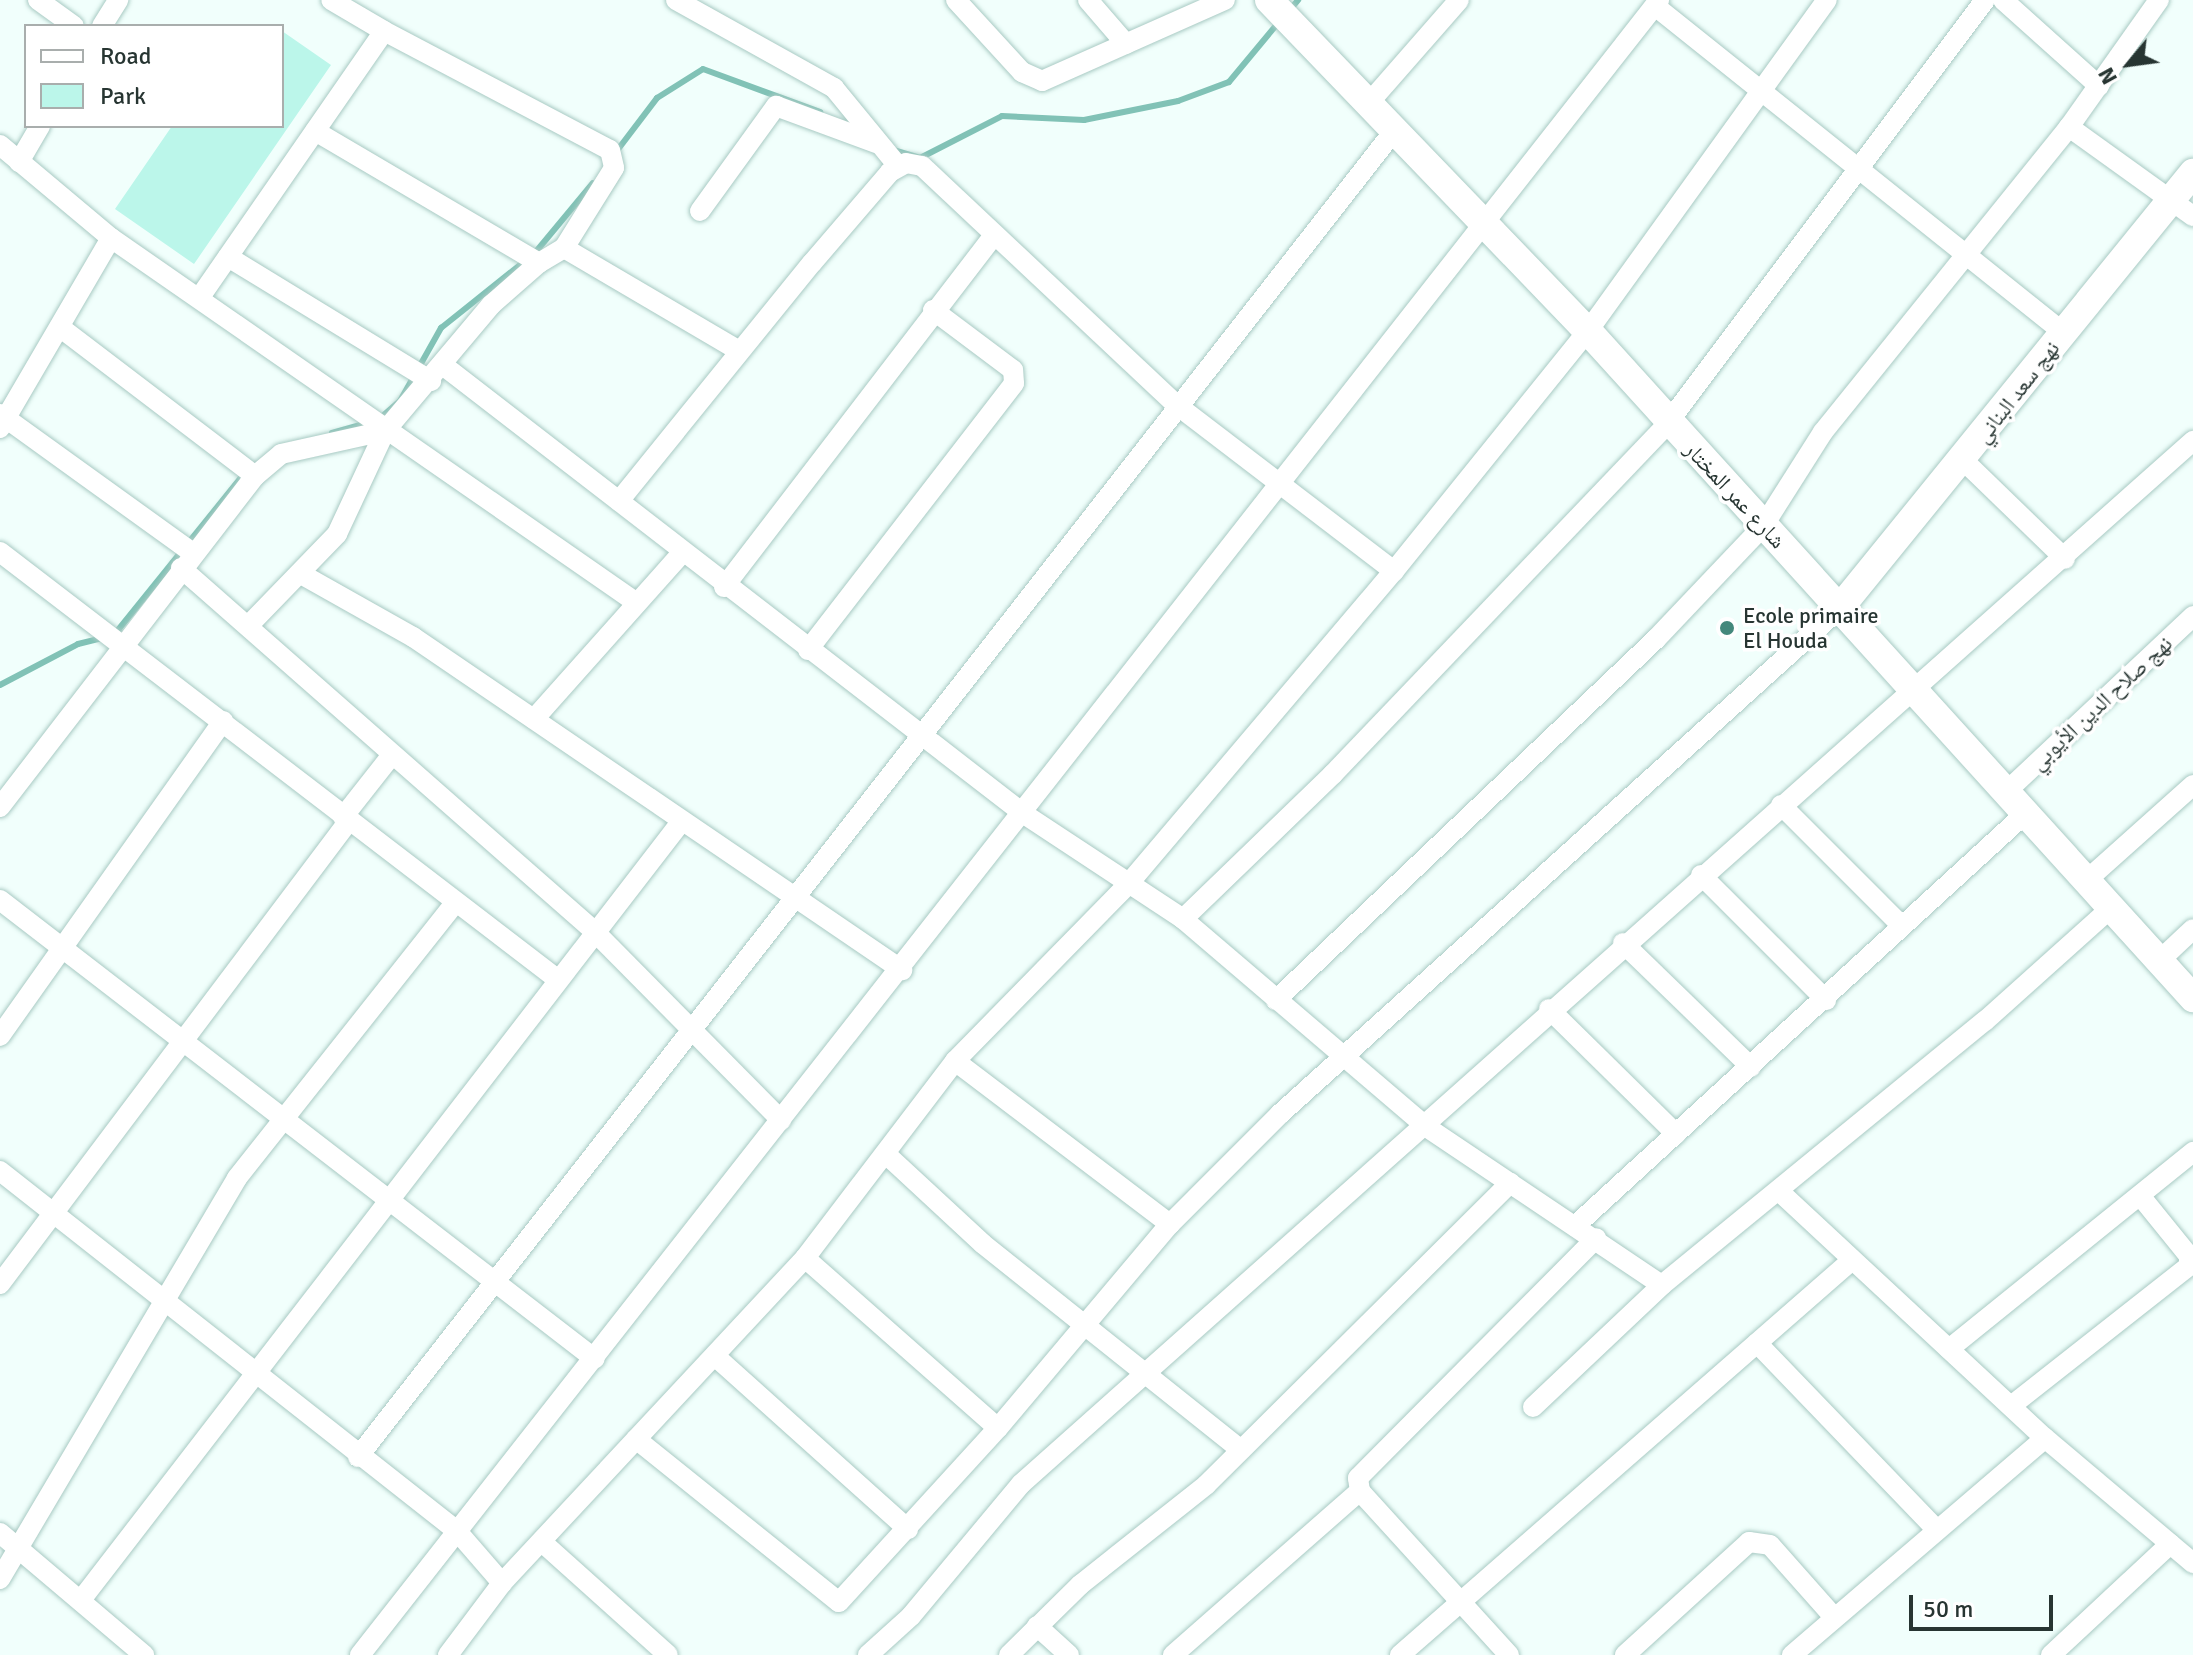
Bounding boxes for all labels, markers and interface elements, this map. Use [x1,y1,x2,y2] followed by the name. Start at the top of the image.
[24,24,284,128] legend
[2089,24,2169,104] north arrow
[100,41,151,71] text: Road
[2092,63,2123,89] text: N
[100,81,146,111] text: Park
[1969,336,2065,448] street label: نهج سعد البناني
[1679,436,1791,554] street label: شارع عمر المختار
[1743,602,1878,654] place label: Ecole primaire El Houda
[1718,619,1736,637] marker: Ecole primaire El Houda
[2024,630,2178,776] street label: نهج صلاح الدين الأيوبي
[1913,1579,2057,1629] scale bar
[1923,1594,1973,1624] text: 50 m

